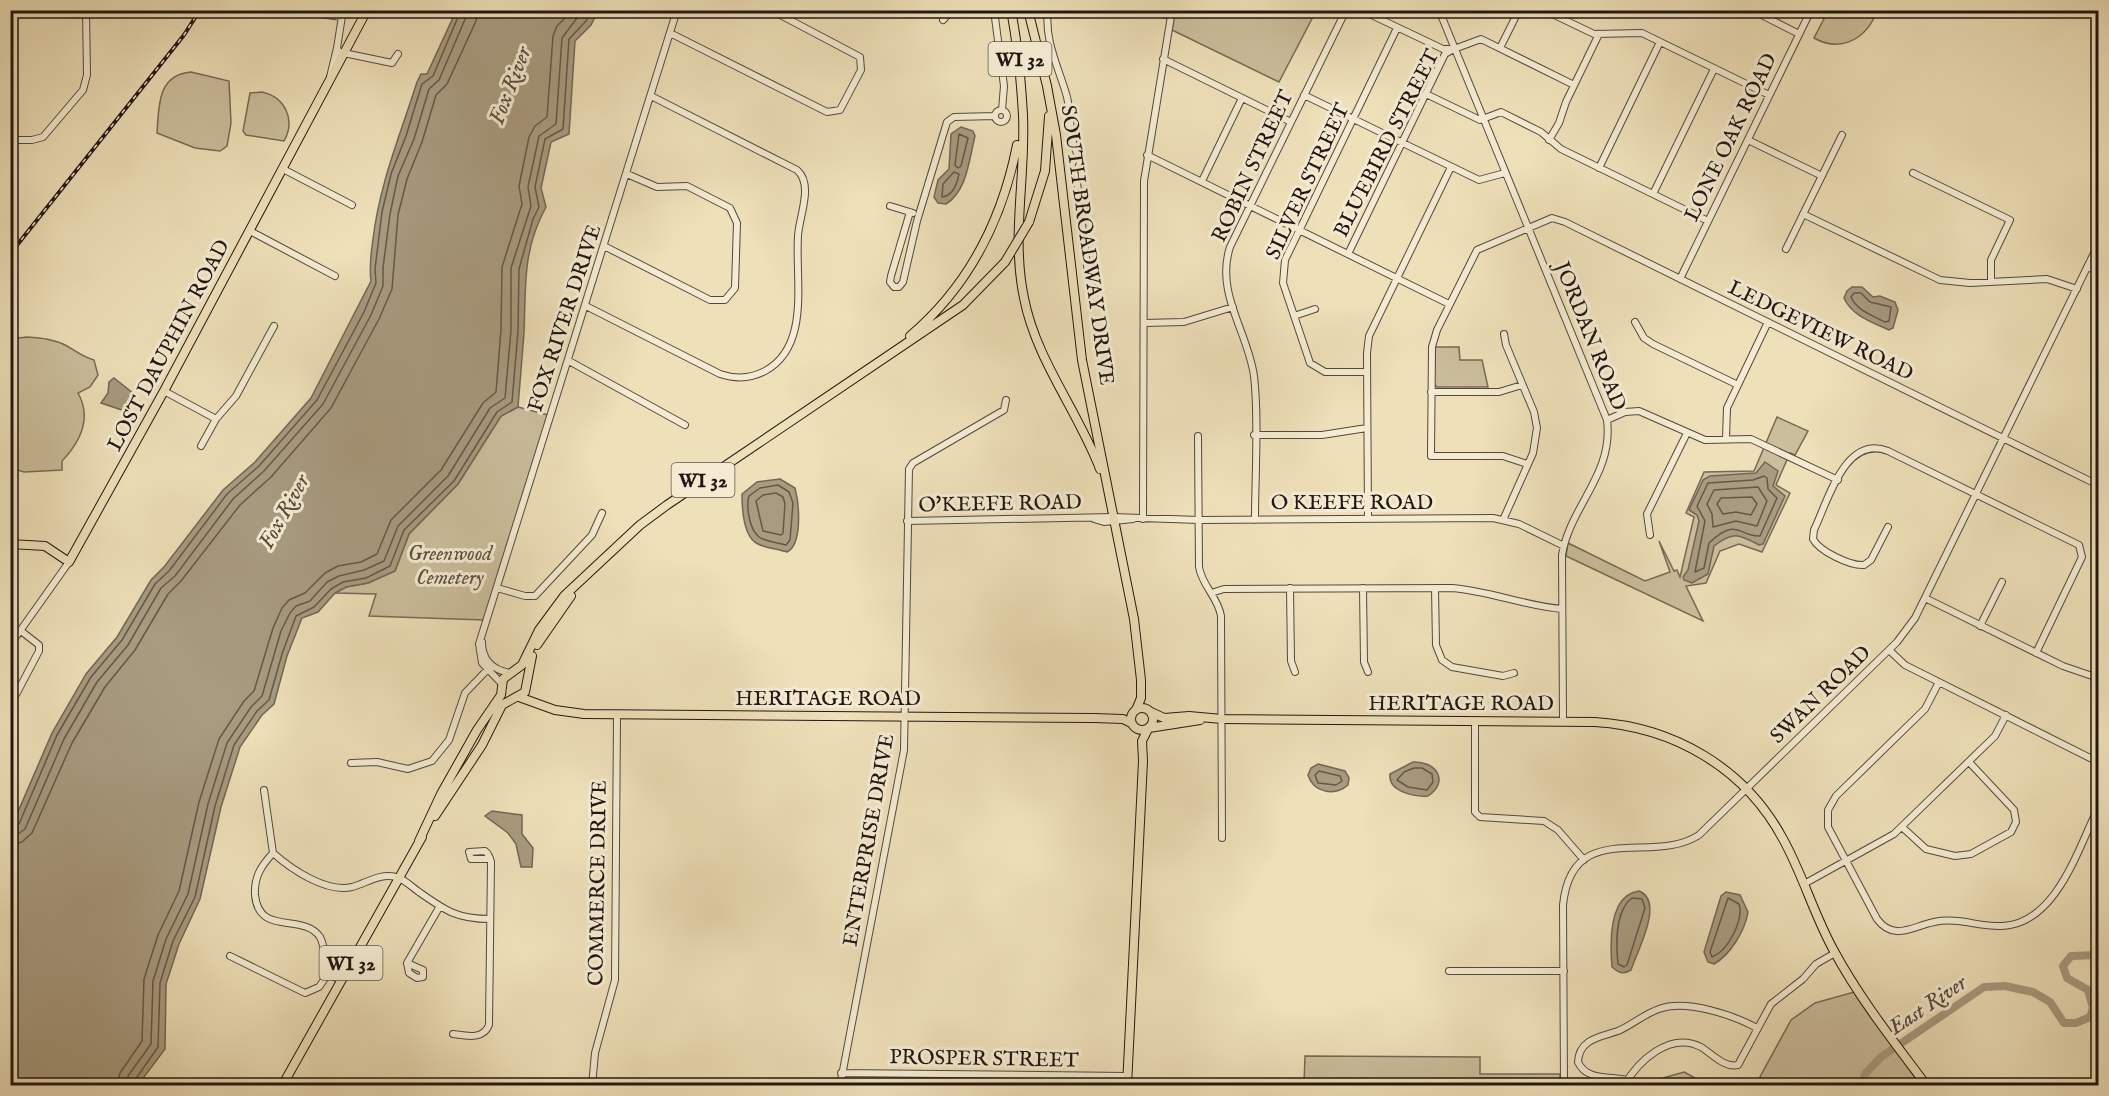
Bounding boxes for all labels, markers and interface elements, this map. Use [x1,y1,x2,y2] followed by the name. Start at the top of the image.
[483,42,539,129] water label: Fox River
[988,42,1052,76] road number: WI 32
[1328,45,1447,242] street label: BLUEBIRD STREET
[1679,49,1784,226] street label: LONE OAK ROAD
[1206,86,1301,247] street label: ROBIN STREET
[1260,99,1357,264] street label: SILVER STREET
[1053,103,1120,387] street label: SOUTH BROADWAY DRIVE
[522,221,608,416] street label: FOX RIVER DRIVE
[102,235,237,456] street label: LOST DAUPHIN ROAD
[1547,256,1632,415] street label: JORDAN ROAD
[1723,275,1917,388] street label: LEDGEVIEW ROAD
[672,463,734,497] road number: WI 32
[253,468,317,554] water label: Fox River
[918,490,1082,519] street label: O'KEEFE ROAD
[1271,490,1433,517] street label: O KEEFE ROAD
[408,541,494,592] park label: Greenwood Cemetery
[1765,640,1877,750] street label: SWAN ROAD
[735,686,921,713] street label: HERITAGE ROAD
[1368,691,1554,718] street label: HERITAGE ROAD
[838,732,901,949] street label: ENTERPRISE DRIVE
[583,780,614,986] street label: COMMERCE DRIVE
[320,946,382,980] road number: WI 32
[1883,969,1974,1043] water label: East River
[889,1044,1080,1075] street label: PROSPER STREET

